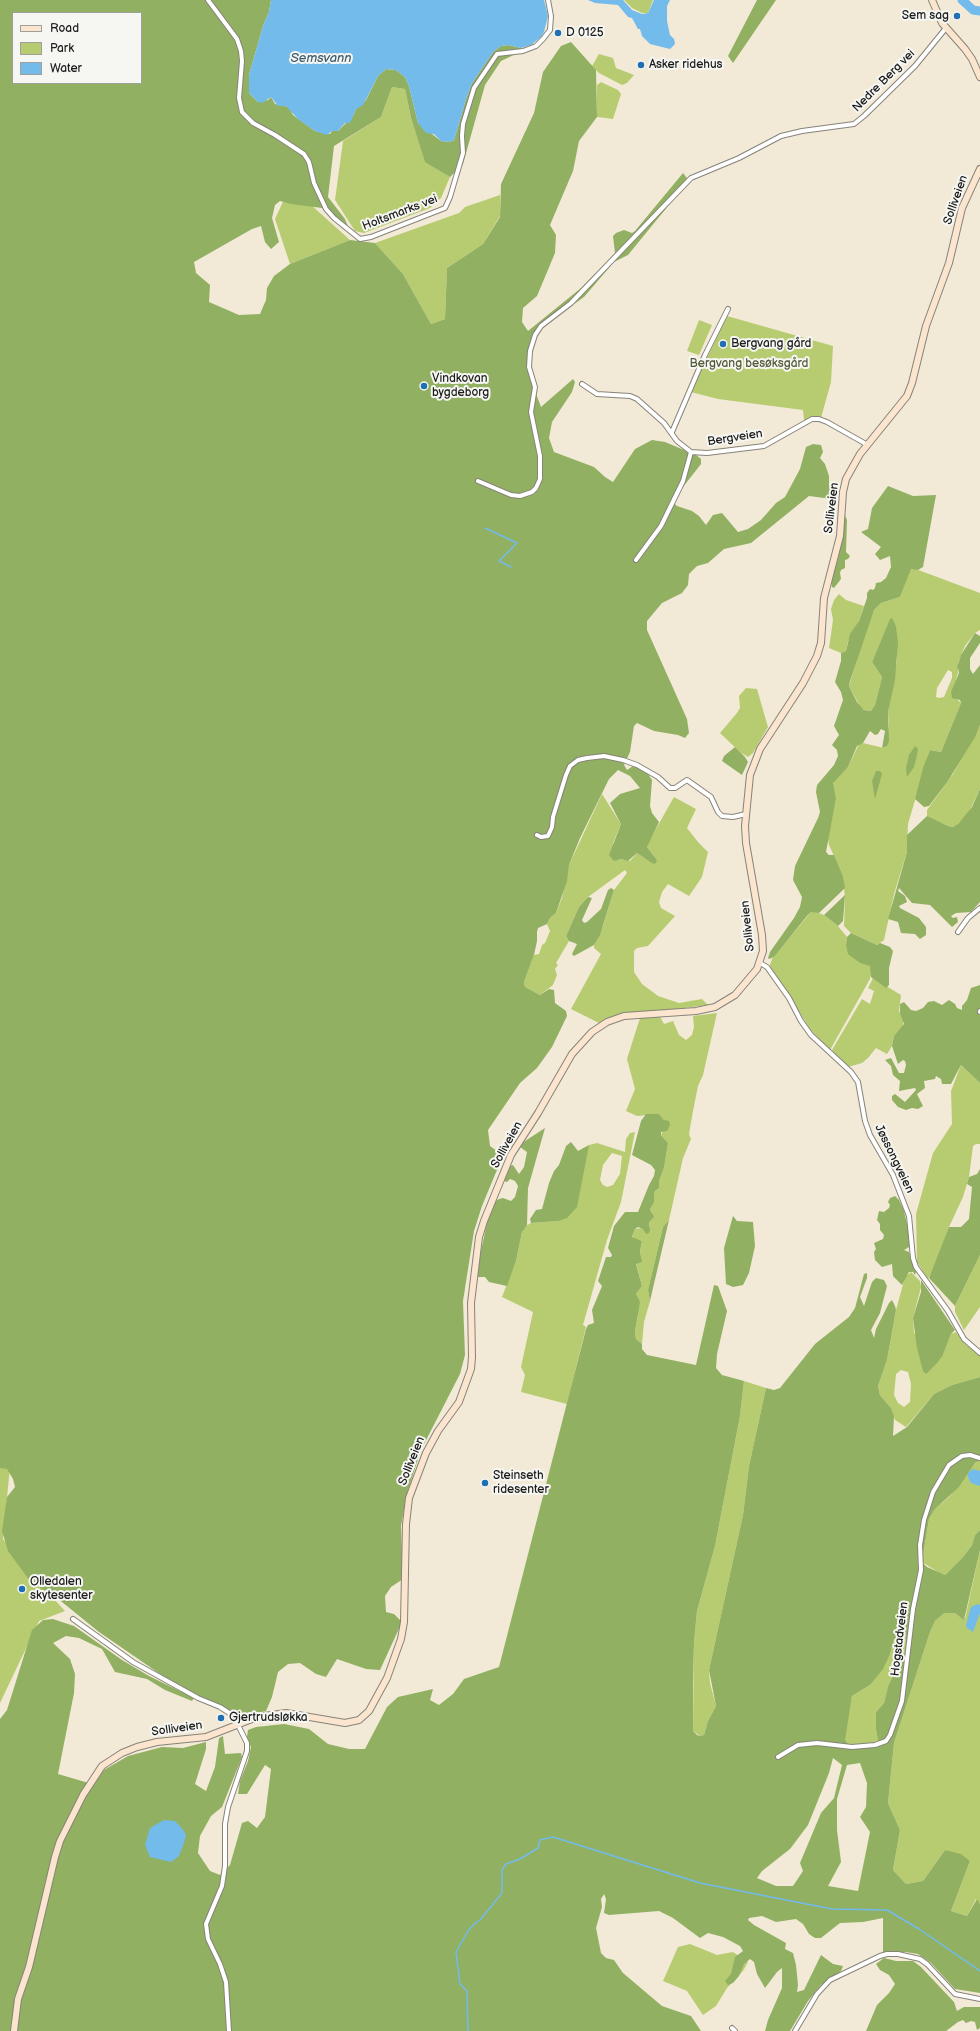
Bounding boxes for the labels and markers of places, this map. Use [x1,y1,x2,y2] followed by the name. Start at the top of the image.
[902,9,949,23] place label: Sem sag
[952,11,962,21] marker: Sem sag
[566,26,604,40] place label: D 0125
[553,28,563,38] marker: D 0125
[649,58,723,72] place label: Asker ridehus
[636,60,646,70] marker: Asker ridehus
[731,337,811,351] place label: Bergvang gård
[718,339,728,349] marker: Bergvang gård
[432,372,489,400] place label: Vindkovan bygdeborg
[419,381,429,391] marker: Vindkovan bygdeborg
[493,1469,549,1497] place label: Steinseth ridesenter
[480,1478,490,1488] marker: Steinseth ridesenter
[30,1575,93,1603] place label: Olledalen skytesenter
[17,1584,27,1594] marker: Olledalen skytesenter
[229,1711,308,1725] place label: Gjertrudsløkka
[216,1713,226,1723] marker: Gjertrudsløkka

